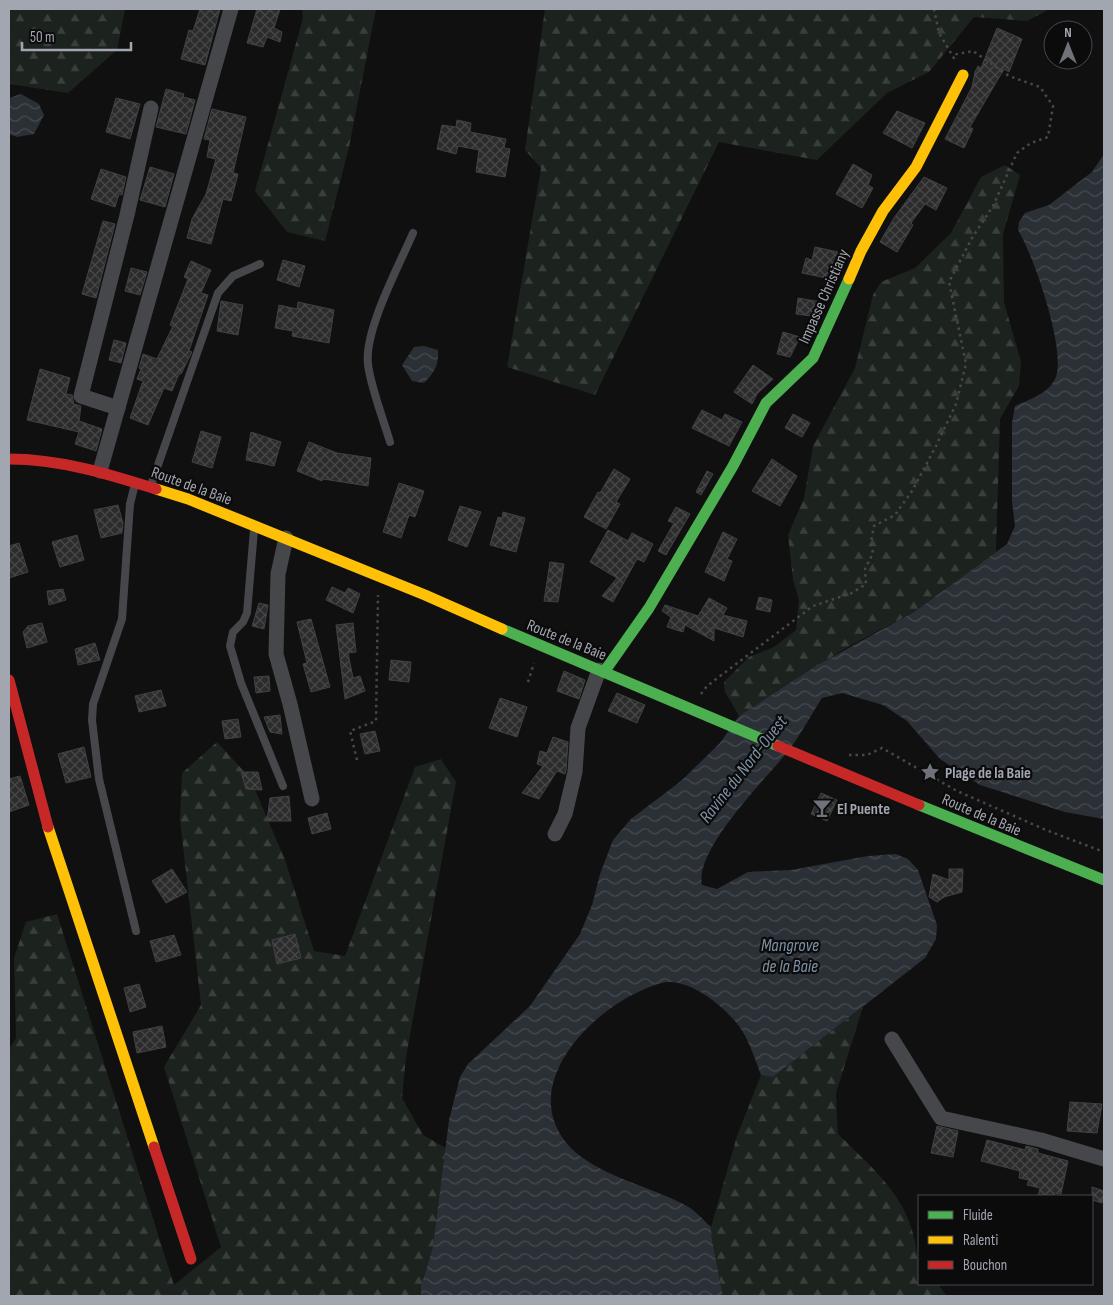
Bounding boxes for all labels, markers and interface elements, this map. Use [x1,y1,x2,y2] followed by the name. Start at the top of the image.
[22,20,131,52] scale bar
[1043,20,1093,70] north arrow
[1064,24,1072,41] text: N
[30,28,55,47] text: 50 m
[795,246,854,347] street label: Impasse Christiany
[149,463,234,510] street label: Route de la Baie
[524,616,609,665] street label: Route de la Baie
[695,711,792,827] water label: Ravine du Nord-Ouest
[919,761,941,783] place icon: Plage de la Baie
[945,764,1031,783] place label: Plage de la Baie
[939,790,1024,841] street label: Route de la Baie
[811,797,833,819] bar icon: El Puente
[837,800,890,819] place label: El Puente
[761,935,819,977] water label: Mangrove de la Baie
[918,1195,1093,1285] legend
[963,1206,993,1225] text: Fluide
[963,1231,998,1250] text: Ralenti
[963,1256,1007,1275] text: Bouchon

